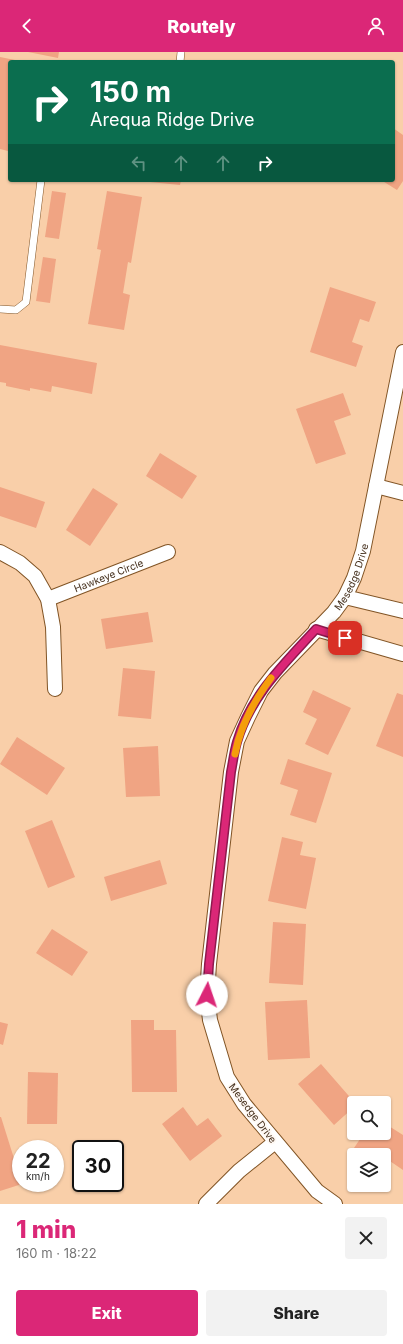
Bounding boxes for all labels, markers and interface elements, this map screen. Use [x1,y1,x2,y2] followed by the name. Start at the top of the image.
[16,15,38,37] icon: back
[365,15,387,37] icon: person
[167,16,236,37] text: Routely
[90,75,171,109] text: 150 m
[24,76,76,128] icon: right
[90,109,254,130] text: Arequa Ridge Drive
[128,152,150,174] icon: left
[170,152,192,174] icon: ahead
[212,152,234,174] icon: ahead
[254,152,276,174] icon: right
[331,542,370,613] street label: Mesedge Drive
[72,556,145,594] street label: Hawkeye Circle
[328,621,362,655] pin
[334,627,356,649] icon: arrive
[186,974,228,1016] position arrow
[227,1081,279,1145] street label: Mesedge Drive
[347,1096,391,1192] map controls
[347,1096,391,1140] button: search
[72,1140,124,1192] speed limit sign: 30
[347,1148,391,1192] button: layers
[25,1149,51,1173] text: 22
[26,1170,50,1182] text: km/h
[16,1215,76,1244] text: 1 min
[345,1217,387,1259] button: close
[16,1245,97,1261] text: 160 m · 18:22
[16,1290,198,1336] button: Exit
[206,1290,387,1336] button: Share

